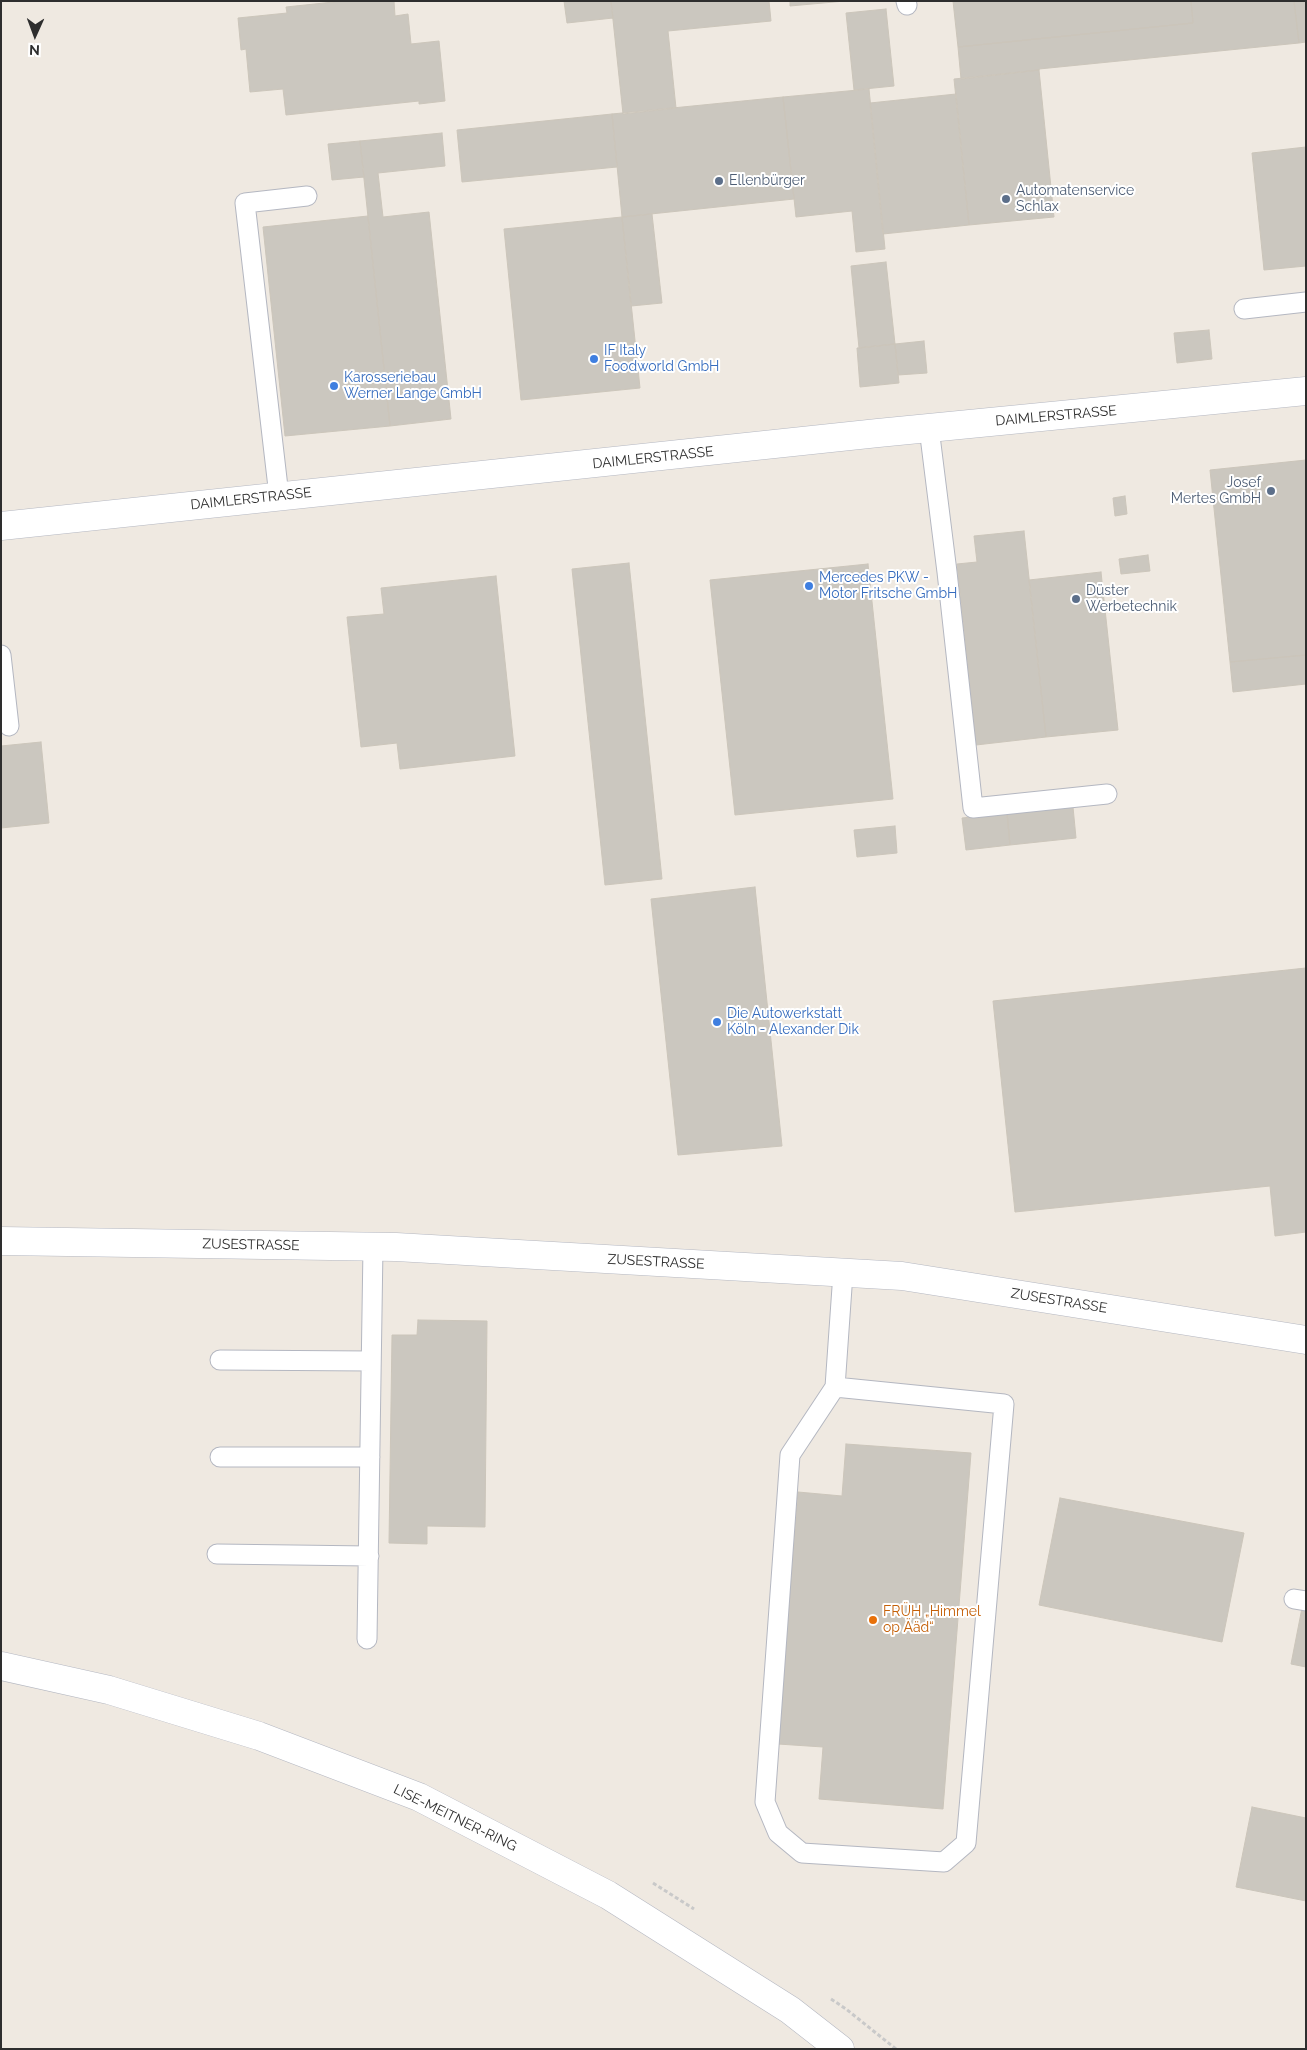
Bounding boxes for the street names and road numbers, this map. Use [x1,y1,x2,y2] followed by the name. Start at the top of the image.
[995,402,1117,430] street label: DAIMLERSTRASSE
[592,443,714,473] street label: DAIMLERSTRASSE
[190,484,312,514] street label: DAIMLERSTRASSE
[202,1236,300,1254] street label: ZUSESTRASSE
[607,1251,705,1273] street label: ZUSESTRASSE
[1010,1285,1108,1317] street label: ZUSESTRASSE
[391,1781,519,1855] street label: LISE-MEITNER-RING

